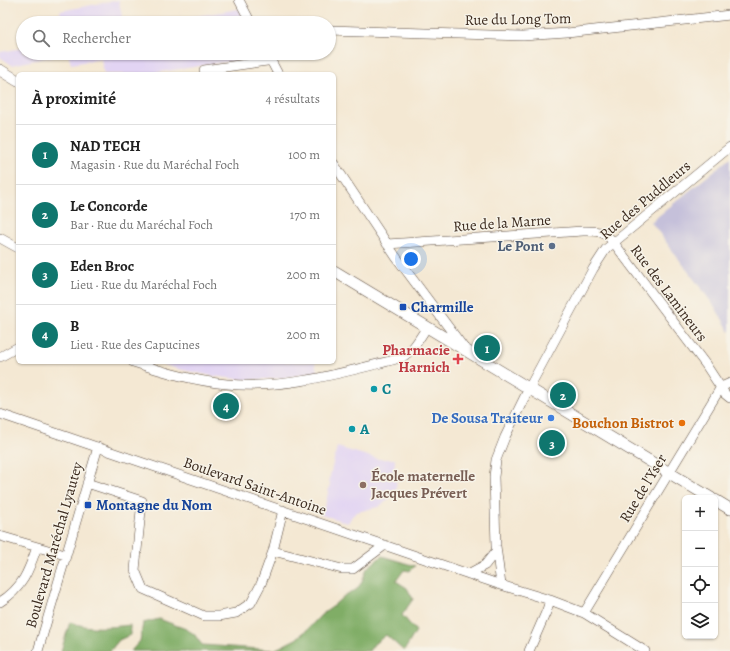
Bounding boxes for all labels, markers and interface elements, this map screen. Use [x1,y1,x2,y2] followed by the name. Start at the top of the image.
[464,8,572,30] street label: Rue du Long Tom
[16,16,336,60] search box
[30,27,52,49] icon: search
[62,28,131,48] text: Rechercher
[32,87,116,110] text: À proximité
[266,90,320,107] text: 4 résultats
[70,136,141,156] text: NAD TECH
[43,146,47,163] text: 1
[288,146,320,163] text: 100 m
[70,156,240,173] text: Magasin · Rue du Maréchal Foch
[595,156,695,244] street label: Rue des Puddleurs
[70,196,148,216] text: Le Concorde
[42,206,48,223] text: 2
[290,206,320,223] text: 170 m
[452,210,552,236] street label: Rue de la Marne
[70,216,213,233] text: Bar · Rue du Maréchal Foch
[497,236,544,256] place label: Le Pont
[626,240,712,346] street label: Rue des Lamineurs
[547,241,557,251] marker: Le Pont
[401,249,421,269] your location
[70,256,134,276] text: Eden Broc
[42,266,48,283] text: 3
[287,266,320,283] text: 200 m
[70,276,217,293] text: Lieu · Rue du Maréchal Foch
[411,297,474,317] place label: Charmille
[398,302,408,312] marker: Charmille
[70,316,79,336] text: B
[42,326,48,343] text: 4
[287,326,320,343] text: 200 m
[474,333,500,363] pin: 1
[70,336,200,353] text: Lieu · Rue des Capucines
[382,340,450,377] place label: Pharmacie Harnich
[453,354,463,364] marker: Pharmacie Harnich
[382,379,391,399] place label: C
[550,380,576,410] pin: 2
[369,384,379,394] marker: C
[213,391,239,421] pin: 4
[431,408,543,428] place label: De Sousa Traiteur
[546,413,556,423] marker: De Sousa Traiteur
[572,413,674,433] place label: Bouchon Bistrot
[677,418,687,428] marker: Bouchon Bistrot
[359,419,370,439] place label: A
[347,424,357,434] marker: A
[539,428,565,458] pin: 3
[615,450,671,526] street label: Rue de l'Yser
[181,452,329,520] street label: Boulevard Saint-Antoine
[21,459,87,630] street label: Boulevard Maréchal Lyautey
[371,466,475,503] place label: École maternelle Jacques Prévert
[358,480,368,490] marker: École maternelle Jacques Prévert
[96,495,213,515] place label: Montagne du Nom
[682,495,718,639] map controls
[682,495,718,531] button: +
[83,500,93,510] marker: Montagne du Nom
[682,531,718,567] button: −
[682,567,718,603] button: locate
[682,603,718,639] button: layers

